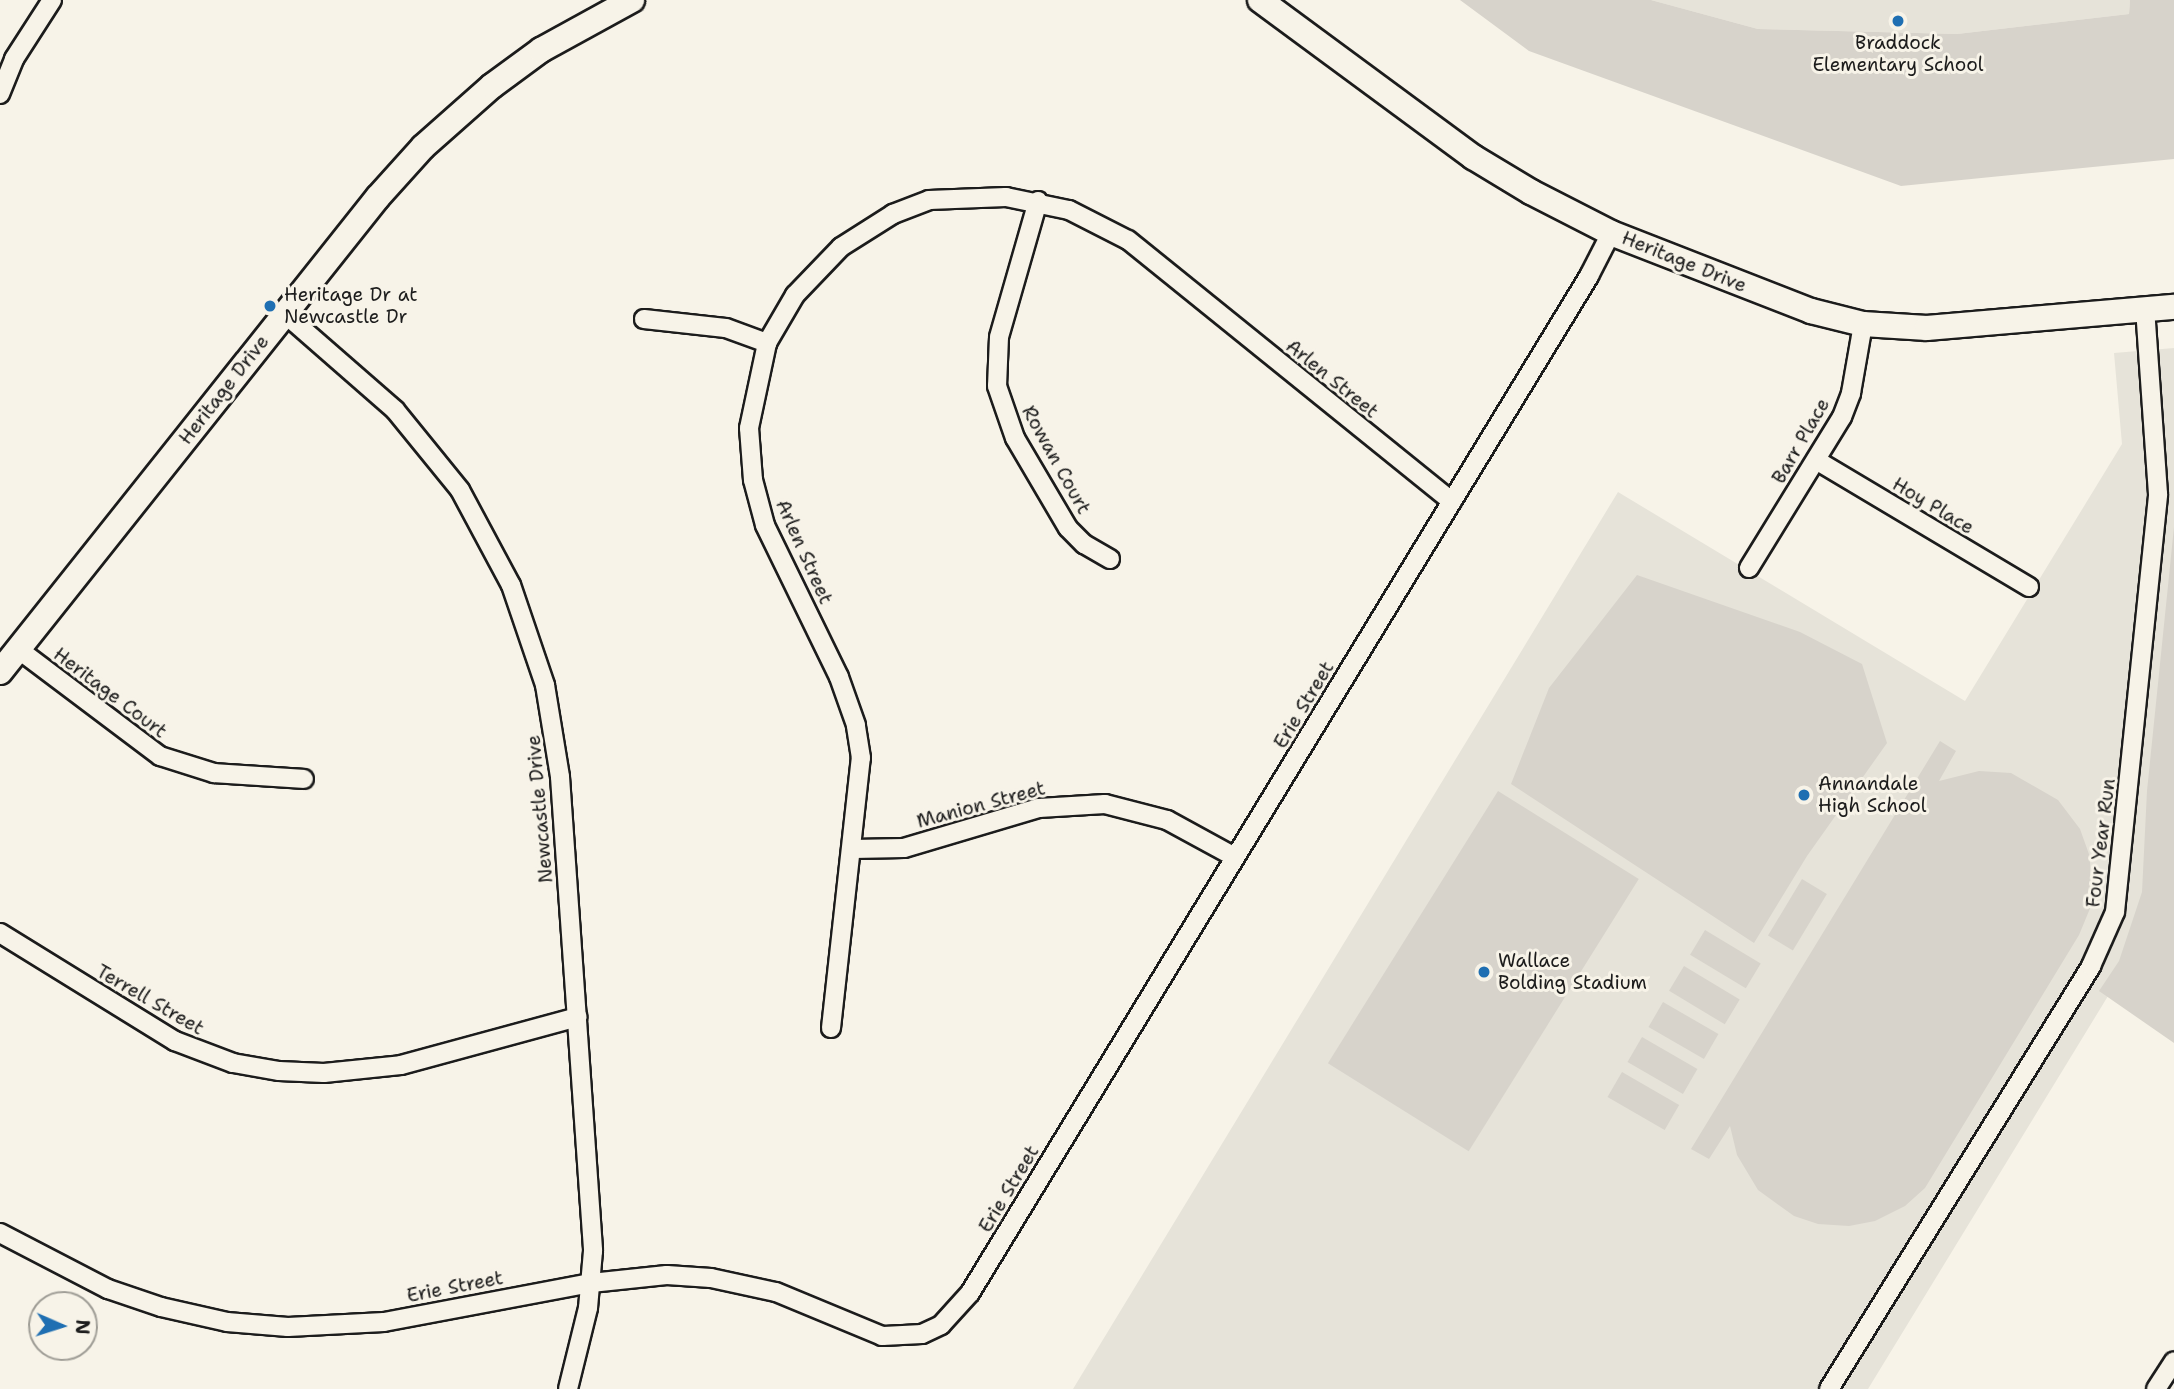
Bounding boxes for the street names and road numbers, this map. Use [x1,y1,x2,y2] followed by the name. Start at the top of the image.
[1618,227,1750,297] street label: Heritage Drive
[174,331,274,449] street label: Heritage Drive
[1281,335,1383,423] street label: Arlen Street
[1767,394,1835,488] street label: Barr Place
[1017,402,1095,518] street label: Rowan Court
[1888,473,1978,539] street label: Hoy Place
[771,496,837,608] street label: Arlen Street
[49,643,171,743] street label: Heritage Court
[1269,657,1339,753] street label: Erie Street
[522,734,558,884] street label: Newcastle Drive
[914,777,1048,833] street label: Manion Street
[2082,777,2120,909] street label: Four Year Run
[92,960,208,1040] street label: Terrell Street
[974,1141,1044,1237] street label: Erie Street
[405,1266,505,1308] street label: Erie Street

